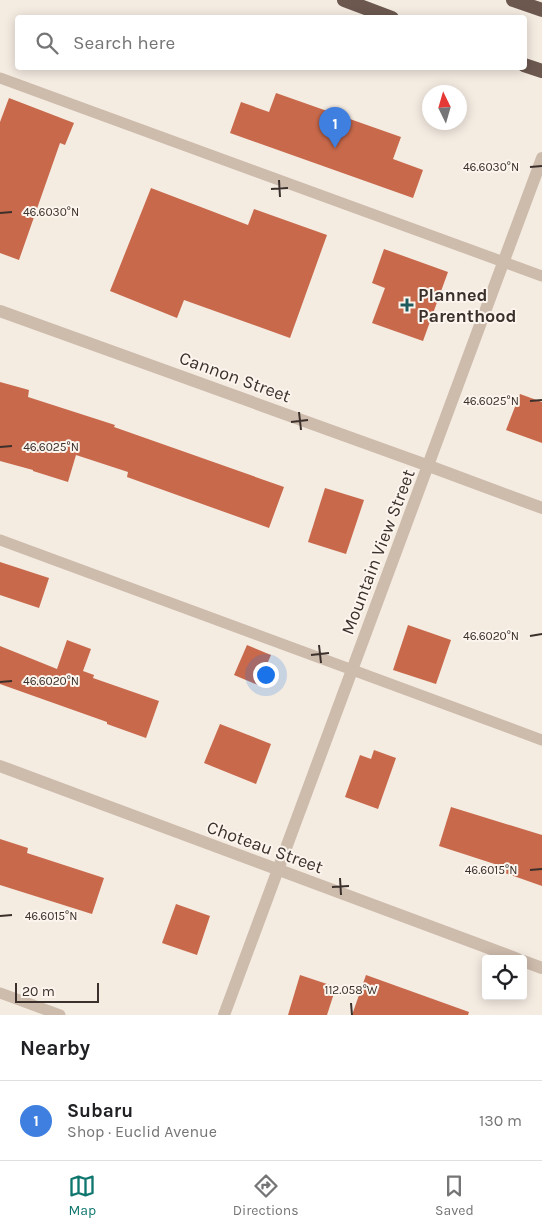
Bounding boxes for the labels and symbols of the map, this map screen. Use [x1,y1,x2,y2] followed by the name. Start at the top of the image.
[422,85,467,130] north arrow
[319,107,351,148] pin: 1
[463,160,519,174] text: 46.6030°N
[23,205,79,219] text: 46.6030°N
[418,284,517,327] place label: Planned Parenthood
[400,298,414,312] marker: Planned Parenthood
[176,347,294,407] street label: Cannon Street
[463,394,519,408] text: 46.6025°N
[23,440,79,454] text: 46.6025°N
[336,466,420,638] street label: Mountain View Street
[463,629,519,643] text: 46.6020°N
[253,662,279,688] your location
[23,674,79,688] text: 46.6020°N
[204,816,326,878] street label: Choteau Street
[465,863,517,877] text: 46.6015°N
[25,909,77,923] text: 46.6015°N
[15,980,99,1003] scale bar
[324,983,378,997] text: 112.058°W

